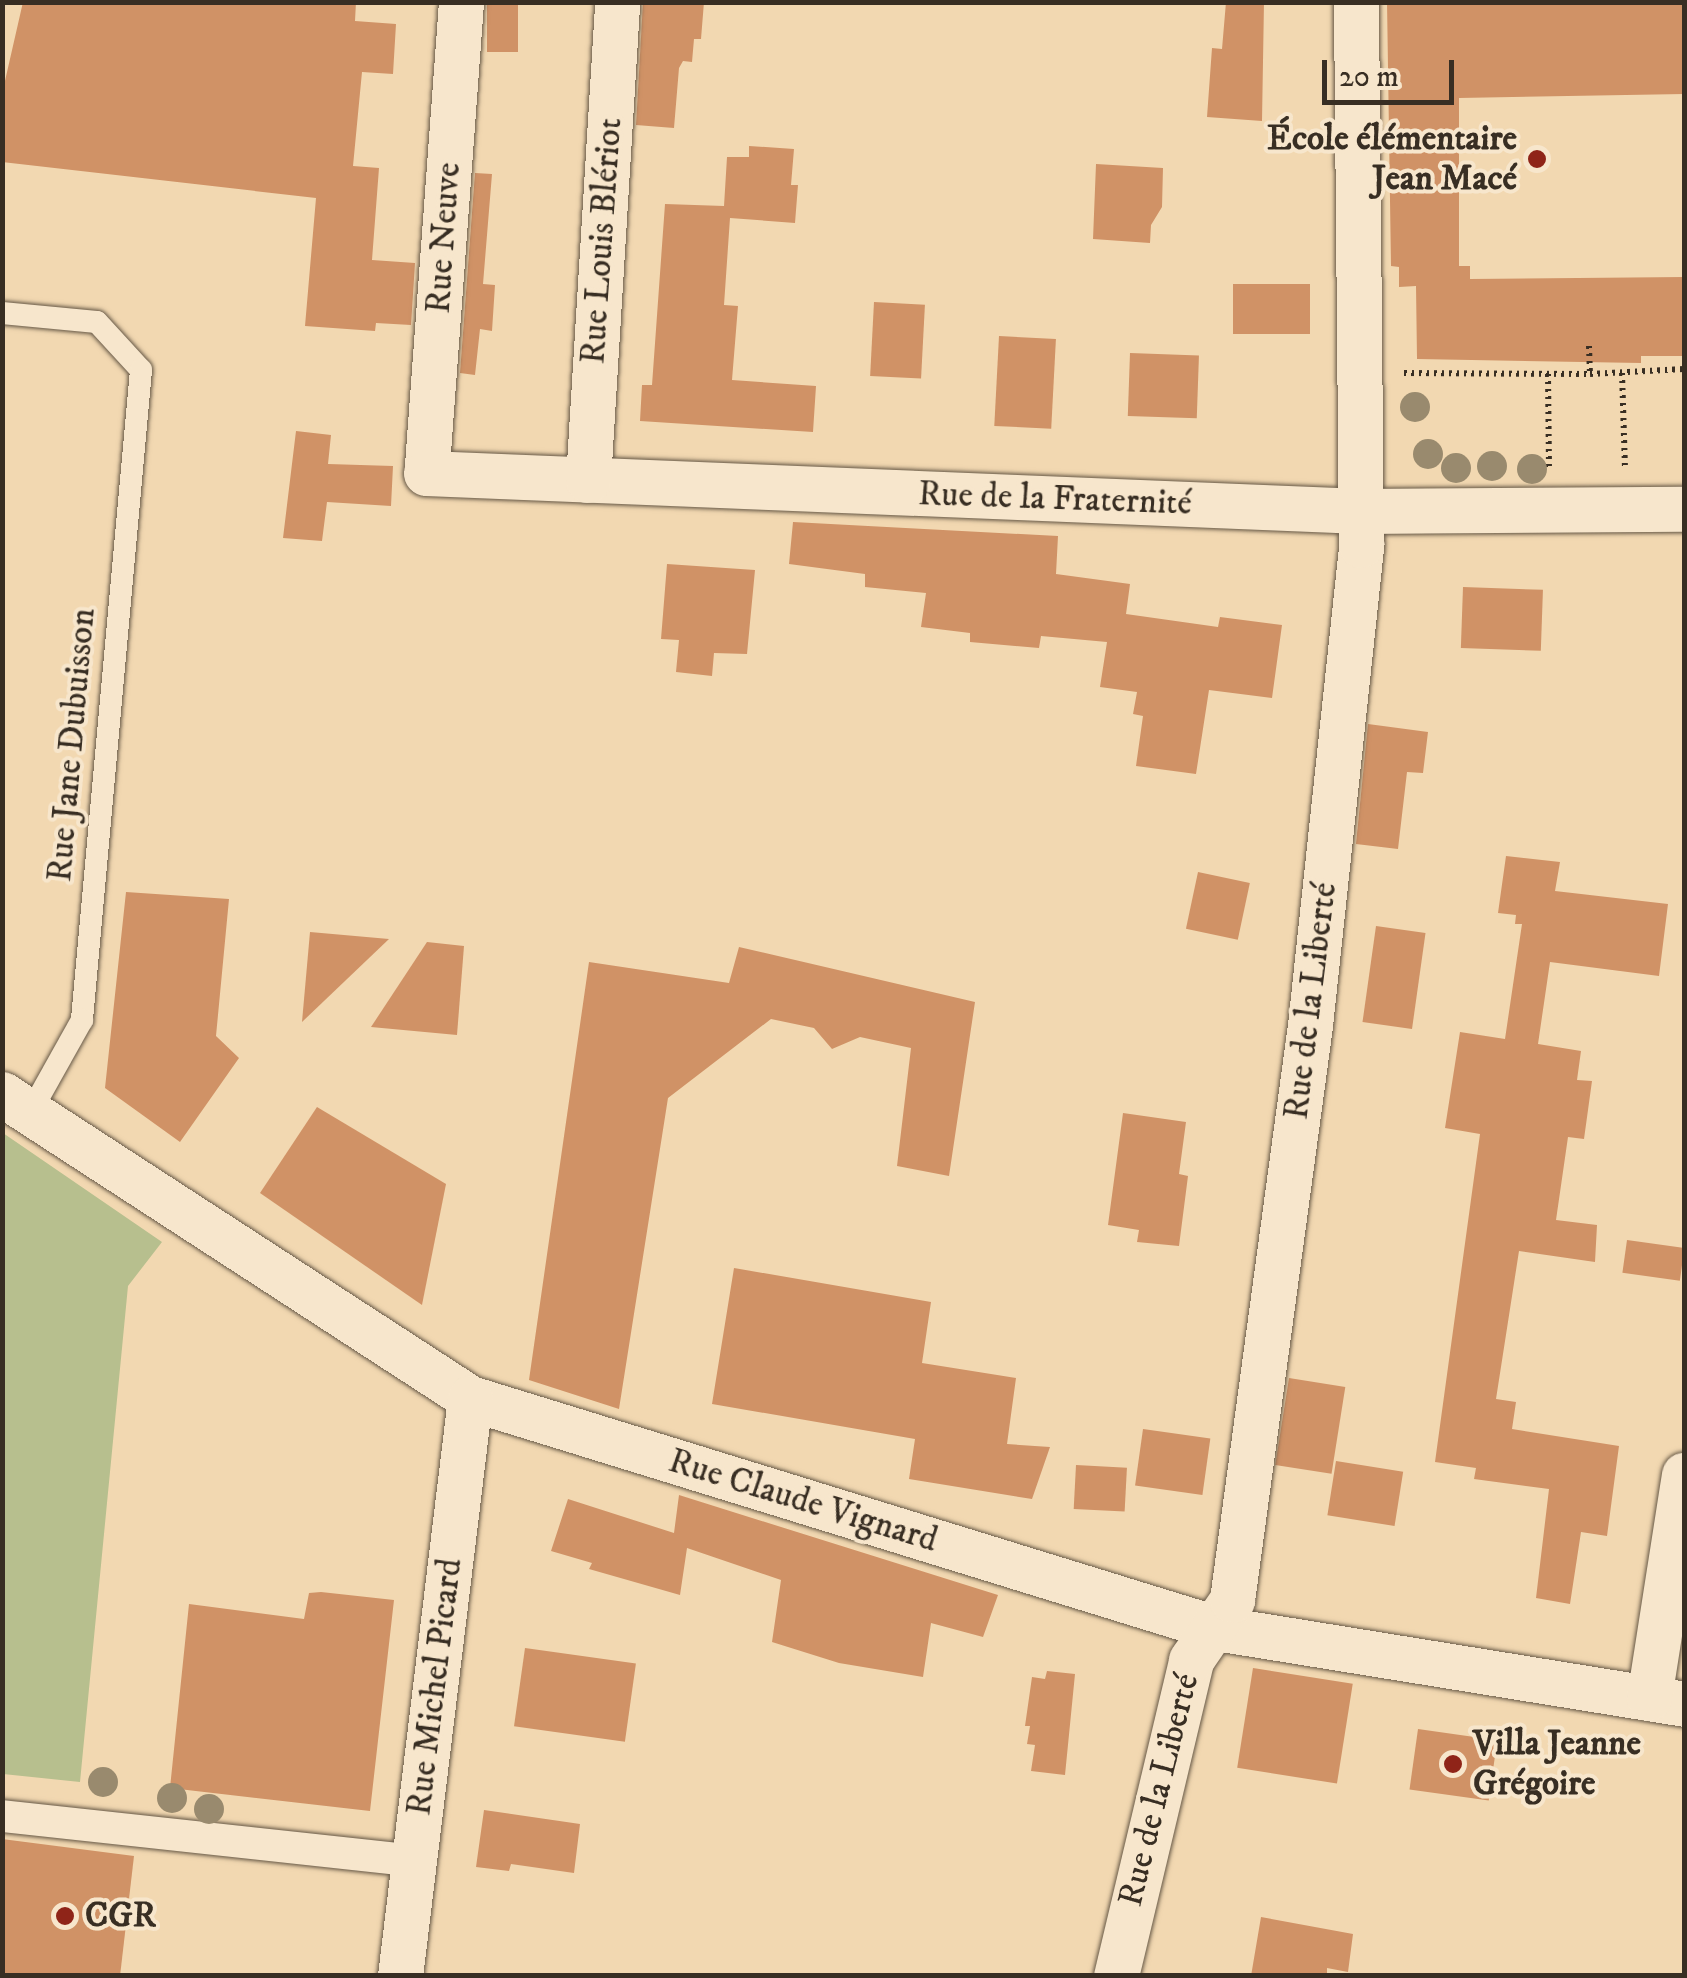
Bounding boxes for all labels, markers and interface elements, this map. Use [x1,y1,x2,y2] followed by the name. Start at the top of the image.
[1327,40,1460,102] scale bar
[1339,59,1399,96] text: 20 m
[572,116,632,366] street label: Rue Louis Blériot
[1267,118,1517,200] place label: École élémentaire Jean Macé
[1526,148,1548,170] marker: École élémentaire Jean Macé
[418,161,470,315] street label: Rue Neuve
[917,473,1193,525] street label: Rue de la Fraternité
[39,606,105,884] street label: Rue Jane Dubuisson
[1276,880,1346,1122] street label: Rue de la Liberté
[664,1440,942,1562] street label: Rue Claude Vignard
[398,1556,472,1818] street label: Rue Michel Picard
[1110,1669,1208,1911] street label: Rue de la Liberté
[1473,1723,1641,1805] place label: Villa Jeanne Grégoire
[1442,1753,1464,1775] marker: Villa Jeanne Grégoire
[85,1895,156,1937] place label: CGR
[54,1905,76,1927] marker: CGR

